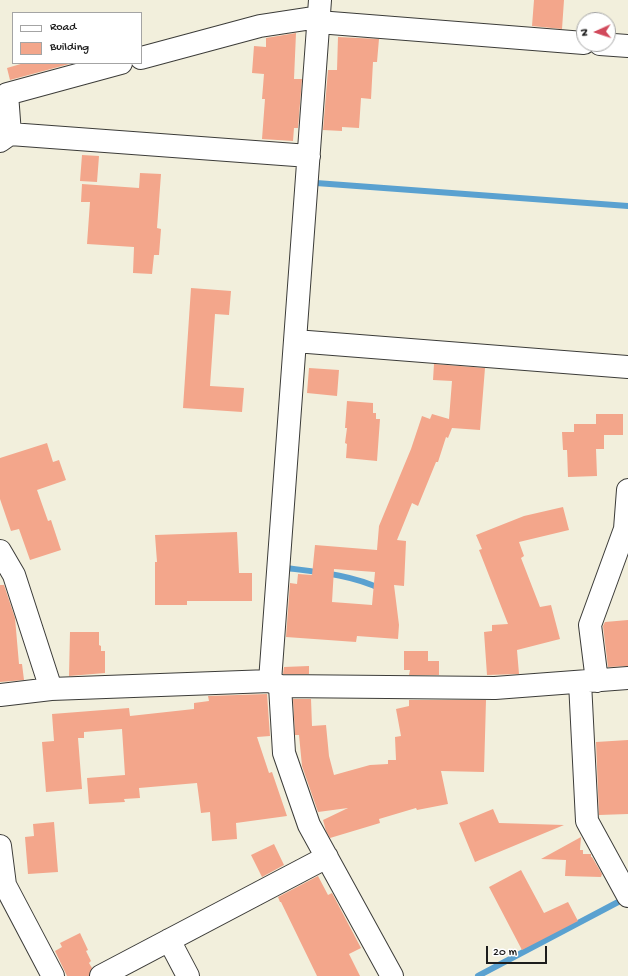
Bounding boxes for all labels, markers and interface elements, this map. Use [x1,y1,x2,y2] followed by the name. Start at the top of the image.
[12,12,142,64] legend
[576,12,616,52] north arrow
[50,21,76,35] text: Road
[579,29,591,36] text: N
[50,41,89,55] text: Building
[488,938,549,964] scale bar
[493,946,517,960] text: 20 m

